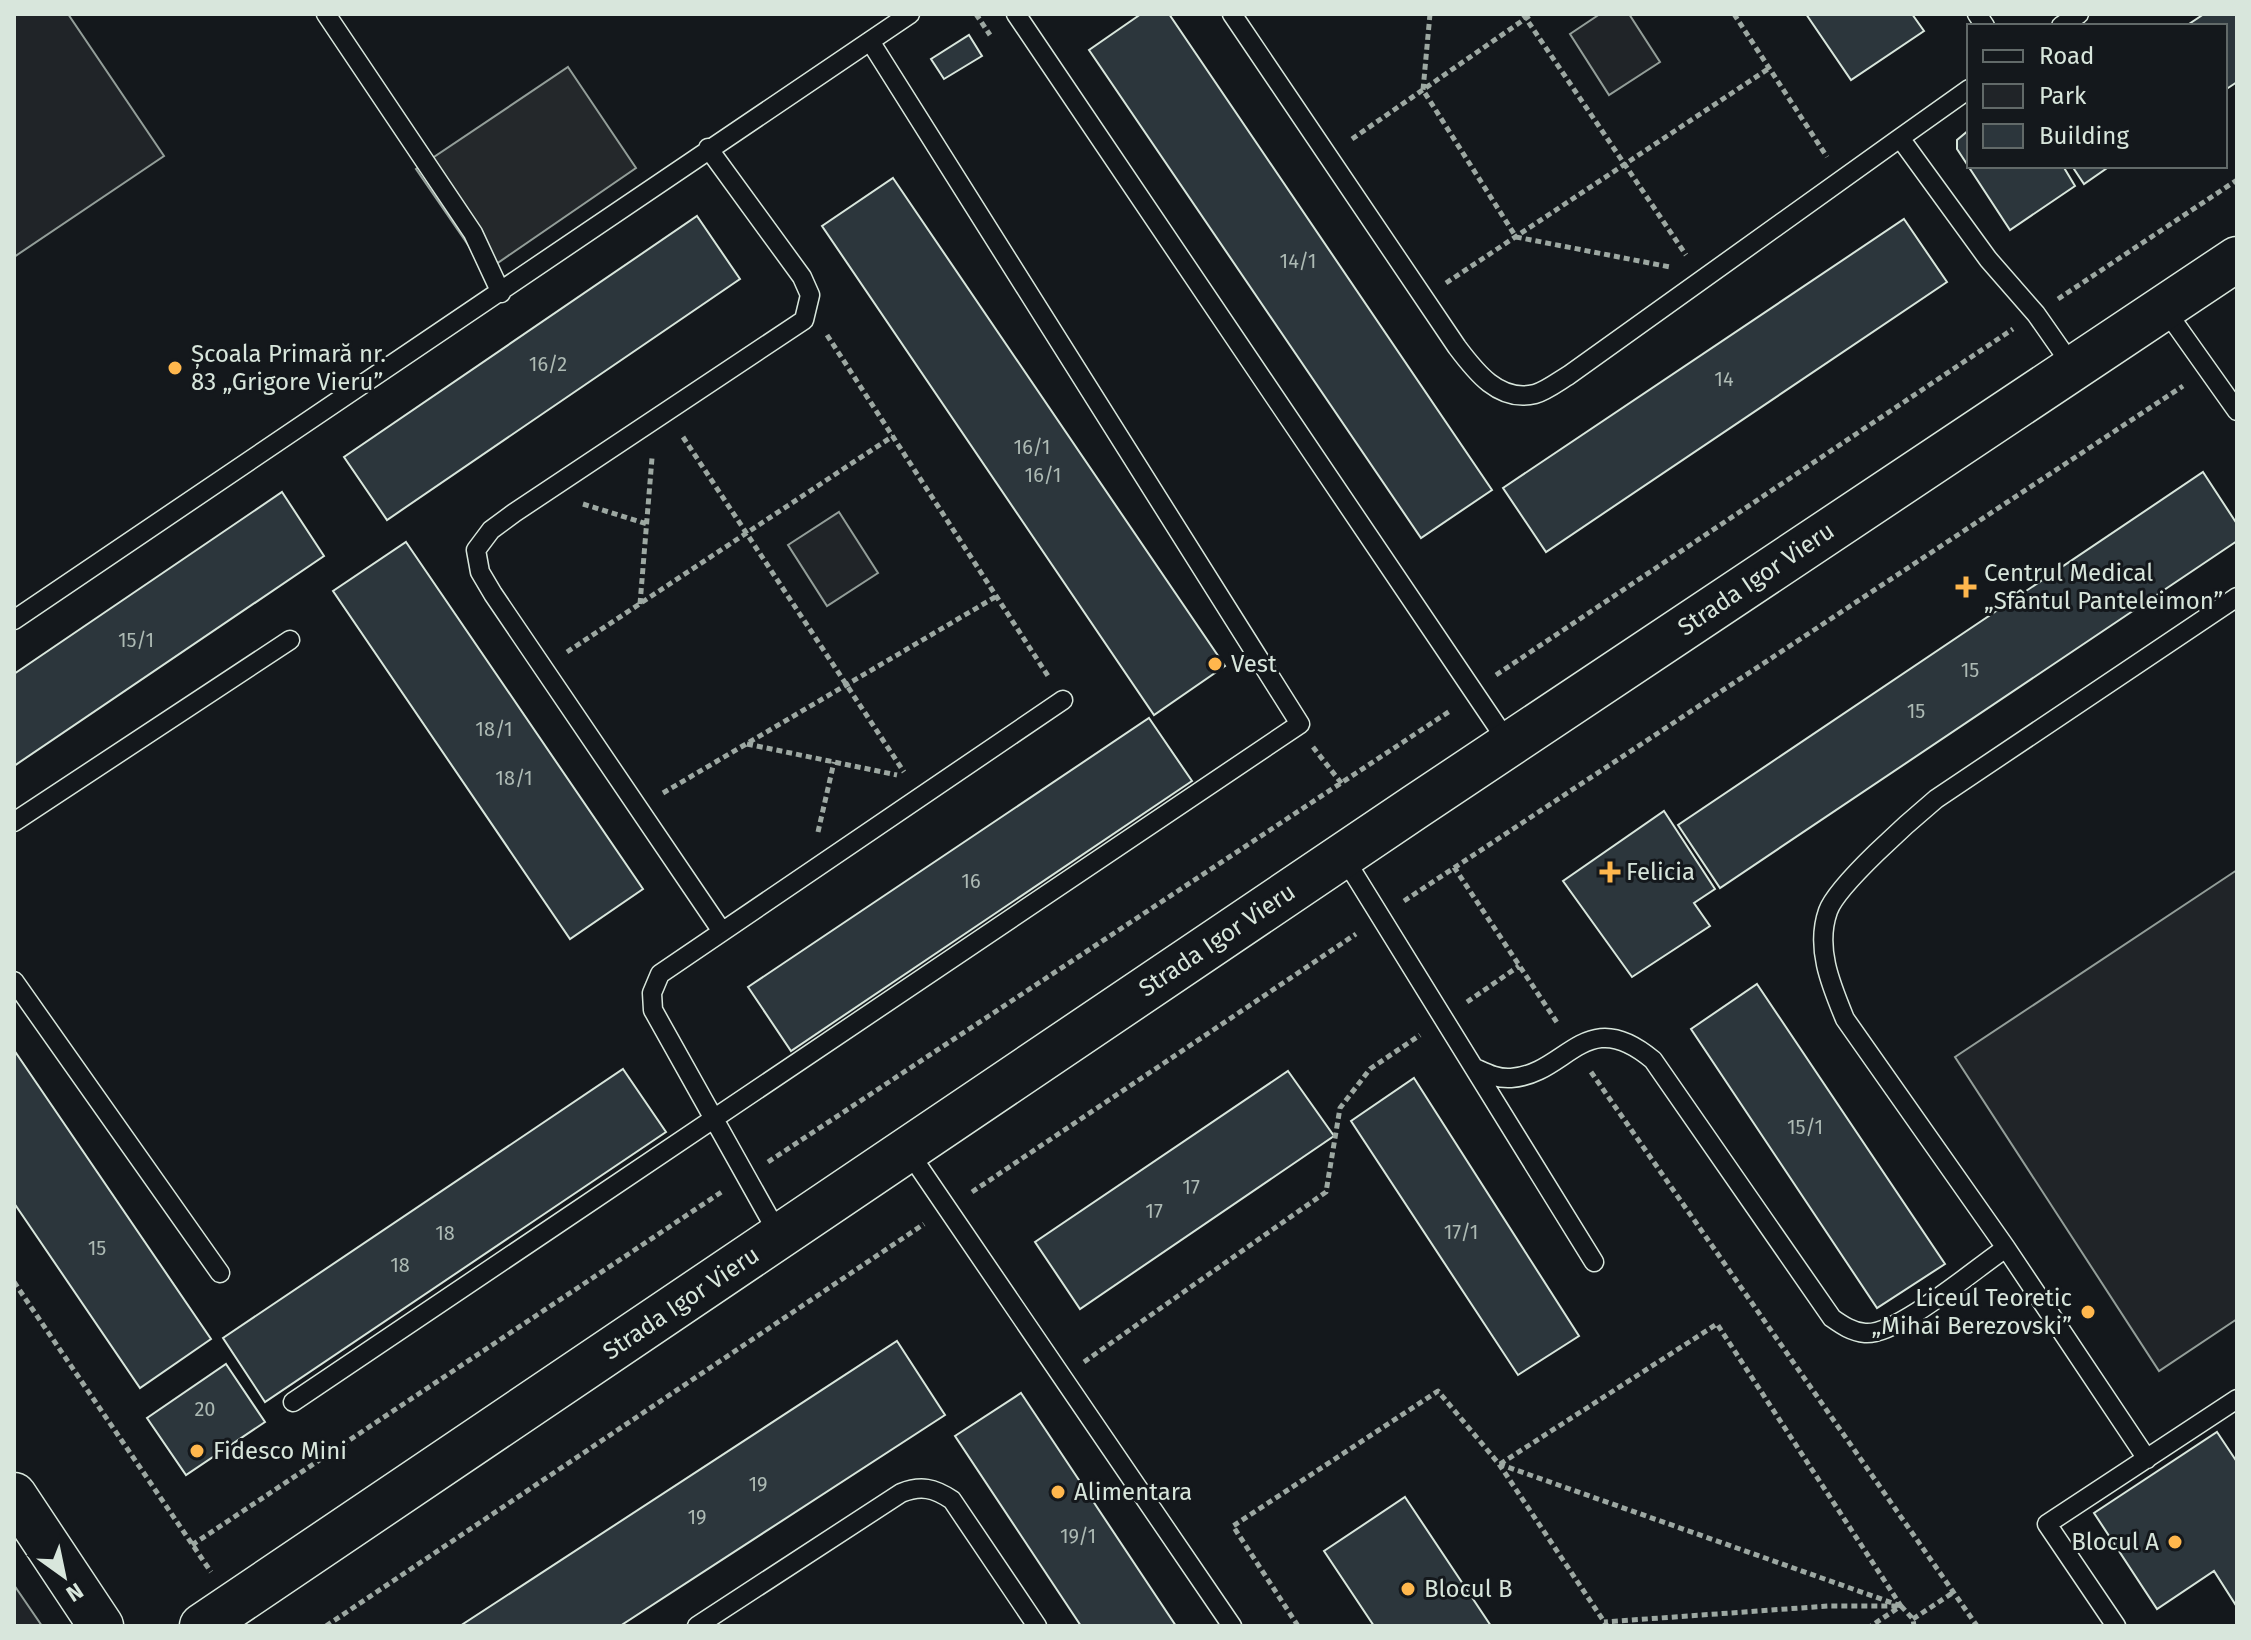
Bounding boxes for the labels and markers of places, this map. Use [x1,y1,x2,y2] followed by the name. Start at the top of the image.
[191,340,386,396] place label: Școala Primară nr. 83 „Grigore Vieru”
[166,359,184,377] marker: Școala Primară nr. 83 „Grigore Vieru”
[1984,559,2223,615] place label: Centrul Medical „Sfântul Panteleimon”
[1955,576,1977,598] marker: Centrul Medical „Sfântul Panteleimon”
[1231,650,1277,678] place label: Vest
[1206,655,1224,673] marker: Vest
[1626,858,1695,886] place label: Felicia
[1601,863,1619,881] marker: Felicia
[1872,1284,2072,1340] place label: Liceul Teoretic „Mihai Berezovski”
[2079,1303,2097,1321] marker: Liceul Teoretic „Mihai Berezovski”
[213,1437,347,1465] place label: Fidesco Mini
[188,1442,206,1460] marker: Fidesco Mini
[1074,1478,1192,1506] place label: Alimentara
[1049,1483,1067,1501] marker: Alimentara
[2071,1528,2159,1556] place label: Blocul A
[2166,1533,2184,1551] marker: Blocul A
[1424,1575,1513,1603] place label: Blocul B
[1399,1580,1417,1598] marker: Blocul B

